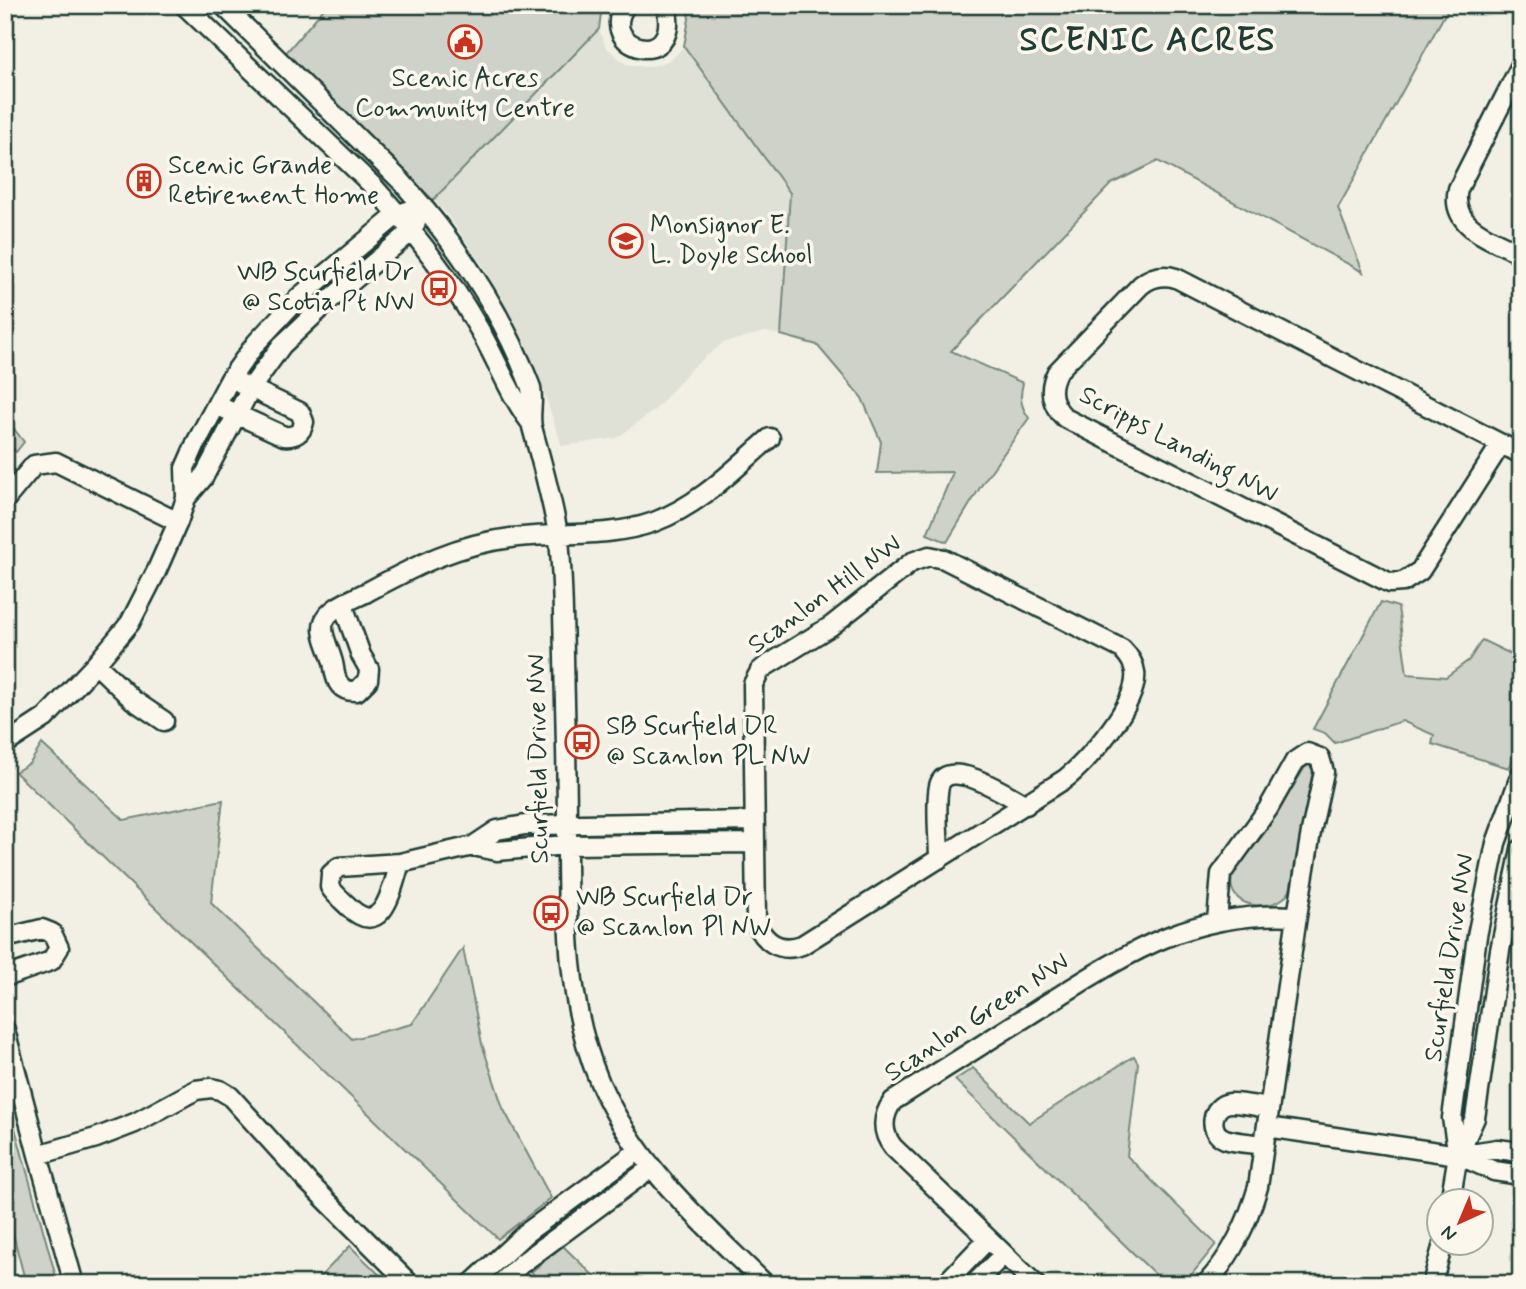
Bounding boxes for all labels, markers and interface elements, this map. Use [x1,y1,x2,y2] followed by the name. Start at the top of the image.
[1020,19,1276,63] district label: SCENIC ACRES
[446,23,484,61] public building icon: Scenic Acres Community Centre
[355,62,575,126] place label: Scenic Acres Community Centre
[168,149,379,213] place label: Scenic Grande Retirement Home
[125,162,163,200] building icon: Scenic Grande Retirement Home
[650,209,813,273] place label: Monsignor E. L. Doyle School
[607,222,645,260] school or university icon: Monsignor E. L. Doyle School
[237,256,414,320] place label: WB Scurfield Dr @ Scotia Pt NW
[420,269,458,307] bus stop icon: WB Scurfield Dr @ Scotia Pt NW
[1072,378,1283,514] street label: Scripps Landing NW
[741,528,909,662] street label: Scanlon Hill NW
[520,654,558,864] street label: Scurfield Drive NW
[606,710,811,774] place label: SB Scurfield DR @ Scanlon PL NW
[563,723,601,761] bus stop icon: SB Scurfield DR @ Scanlon PL NW
[1417,852,1483,1064] street label: Scurfield Drive NW
[576,881,771,945] place label: WB Scurfield Dr @ Scanlon Pl NW
[532,894,570,932] bus stop icon: WB Scurfield Dr @ Scanlon Pl NW
[878,946,1076,1090] street label: Scanlon Green NW
[1424,1188,1494,1258] north arrow
[1436,1220,1462,1247] text: N

